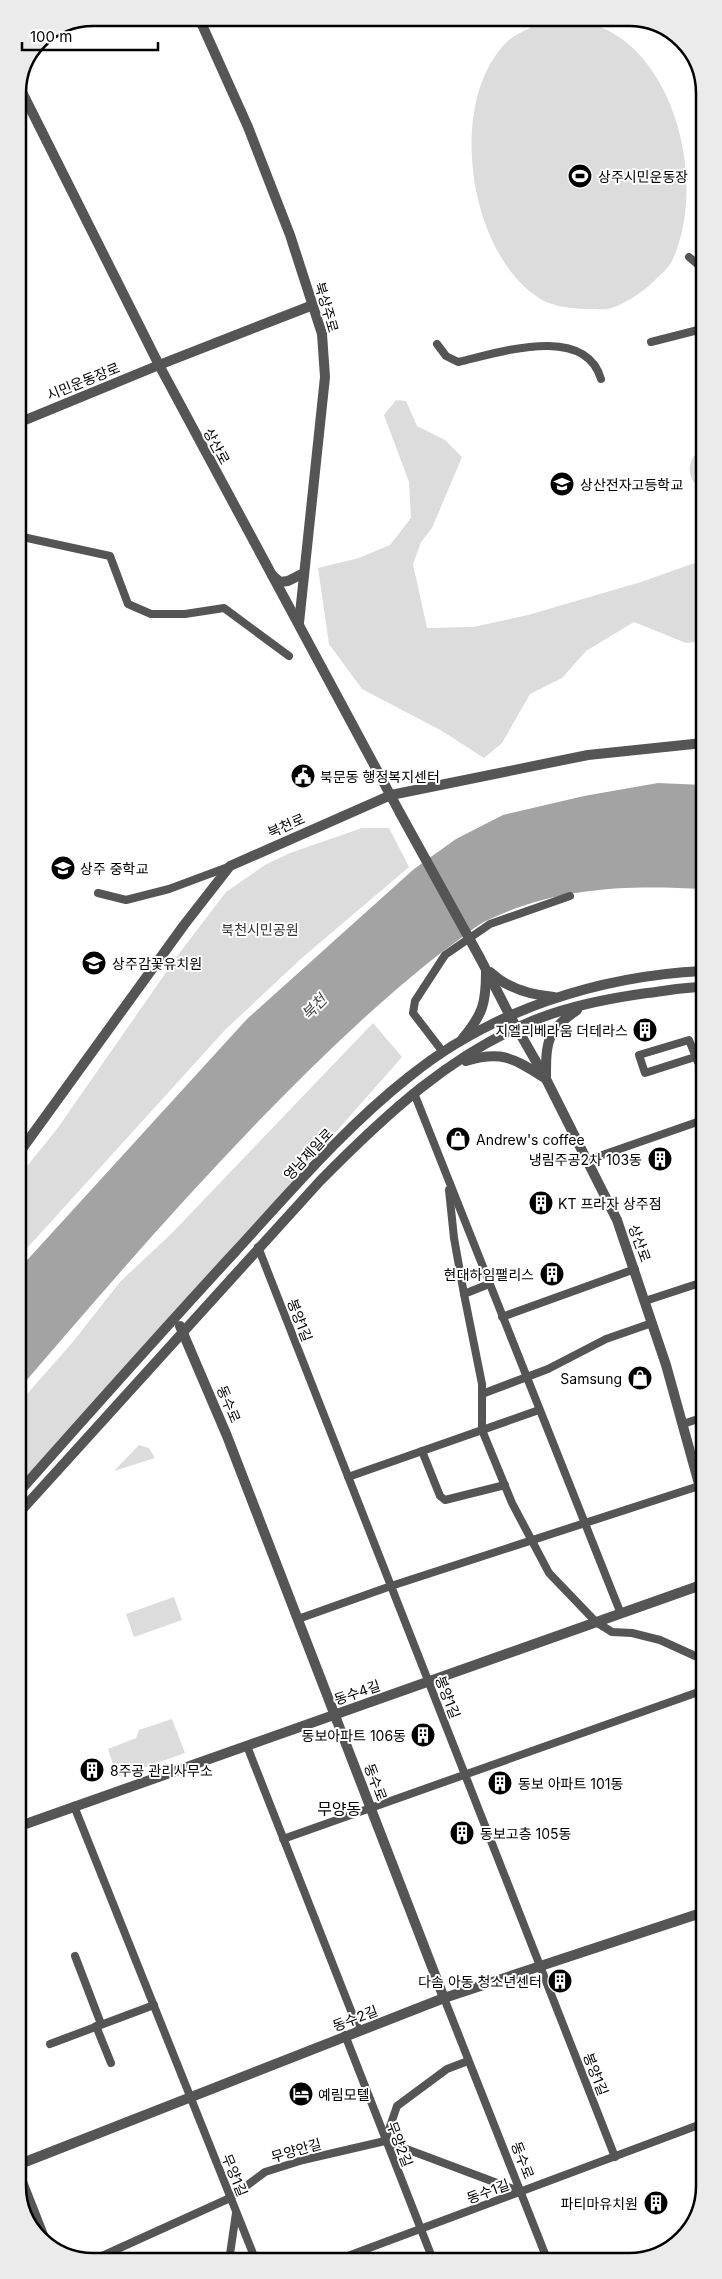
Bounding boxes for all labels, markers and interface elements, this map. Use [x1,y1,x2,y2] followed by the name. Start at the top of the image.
[22,20,159,52] scale bar
[30,27,72,46] text: 100 m
[567,163,593,189] sports icon: 상주시민운동장
[598,168,688,185] place label: 상주시민운동장
[312,280,342,334] street label: 북상주로
[44,359,122,403] street label: 시민운동장로
[200,425,234,467] street label: 상산로
[549,471,575,497] school or university icon: 상산전자고등학교
[580,476,683,493] place label: 상산전자고등학교
[290,763,316,789] public building icon: 북문동 행정복지센터
[320,768,440,785] place label: 북문동 행정복지센터
[265,809,307,841] street label: 북천로
[50,855,76,881] school or university icon: 상주 중학교
[80,860,148,877] place label: 상주 중학교
[221,921,299,938] park label: 북천시민공원
[81,950,107,976] school or university icon: 상주감꽃유치원
[112,955,202,972] place label: 상주감꽃유치원
[298,989,332,1024] water label: 북천
[632,1017,658,1043] building icon: 지엘리베라움 더테라스
[495,1022,628,1039] place label: 지엘리베라움 더테라스
[280,1125,336,1183] street label: 영남제일로
[445,1126,471,1152] shop icon: Andrew's coffee
[476,1131,585,1148] place label: Andrew's coffee
[647,1146,673,1172] building icon: 냉림주공2차 103동
[529,1151,642,1168] place label: 냉림주공2차 103동
[528,1190,554,1216] building icon: KT 프라자 상주점
[558,1195,662,1212] place label: KT 프라자 상주점
[625,1222,655,1264] street label: 상산로
[539,1261,565,1287] building icon: 현대하임팰리스
[444,1266,534,1283] place label: 현대하임팰리스
[284,1296,316,1344] street label: 봉양1길
[627,1365,653,1391] shop icon: Samsung
[560,1370,622,1387] place label: Samsung
[214,1383,244,1425] street label: 동수로
[432,1673,464,1721] street label: 봉양1길
[332,1676,382,1708] street label: 동수4길
[410,1722,436,1748] building icon: 동보아파트 106동
[302,1727,406,1744] place label: 동보아파트 106동
[79,1757,105,1783] building icon: 8주공 관리사무소
[361,1761,391,1803] street label: 동수로
[110,1762,213,1779] place label: 8주공 관리사무소
[487,1770,513,1796] building icon: 동보 아파트 101동
[518,1775,623,1792] place label: 동보 아파트 101동
[317,1799,361,1819] district label: 무양동
[449,1820,475,1846] building icon: 동보고층 105동
[480,1825,571,1842] place label: 동보고층 105동
[547,1968,573,1994] building icon: 다솜 아동 청소년센터
[418,1973,542,1990] place label: 다솜 아동 청소년센터
[330,2002,380,2034] street label: 동수2길
[580,2050,612,2098] street label: 봉양1길
[288,2081,314,2107] hotel icon: 예림모텔
[318,2086,370,2103] place label: 예림모텔
[384,2119,416,2169] street label: 무양2길
[269,2135,323,2165] street label: 무양안길
[508,2139,538,2181] street label: 동수로
[219,2151,251,2199] street label: 무양1길
[464,2175,512,2207] street label: 동수1길
[643,2190,669,2216] building icon: 파티마유치원
[561,2195,638,2212] place label: 파티마유치원

